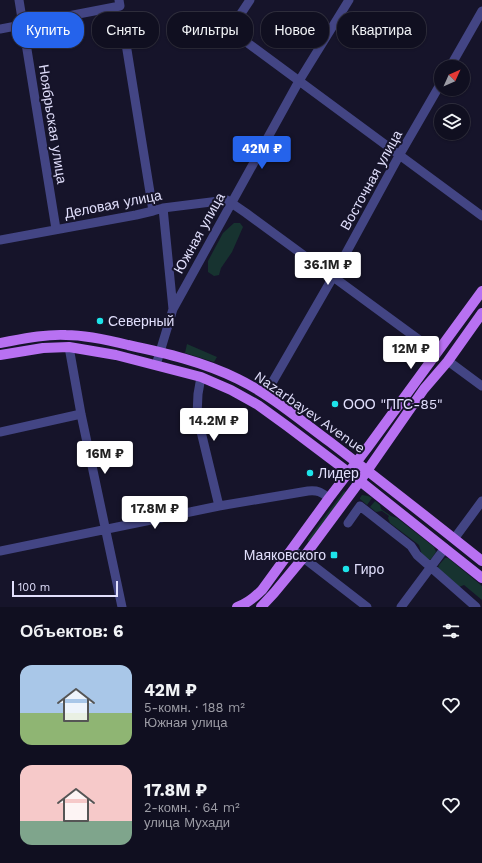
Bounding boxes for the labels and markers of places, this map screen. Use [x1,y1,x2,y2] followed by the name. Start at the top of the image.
[234,136,290,170] pin: 42M ₽
[291,252,365,286] pin: 36.1M ₽
[108,313,174,329] place label: Северный
[95,316,105,326] marker: Северный
[383,336,439,370] pin: 12M ₽
[343,396,443,412] place label: ООО "ПГС-85"
[330,399,340,409] marker: ООО "ПГС-85"
[177,408,251,442] pin: 14.2M ₽
[77,441,133,475] pin: 16M ₽
[318,465,359,481] place label: Лидер
[305,468,315,478] marker: Лидер
[118,496,192,530] pin: 17.8M ₽
[244,547,326,563] place label: Маяковского
[329,550,339,560] marker: Маяковского
[354,561,384,577] place label: Гиро
[341,564,351,574] marker: Гиро

